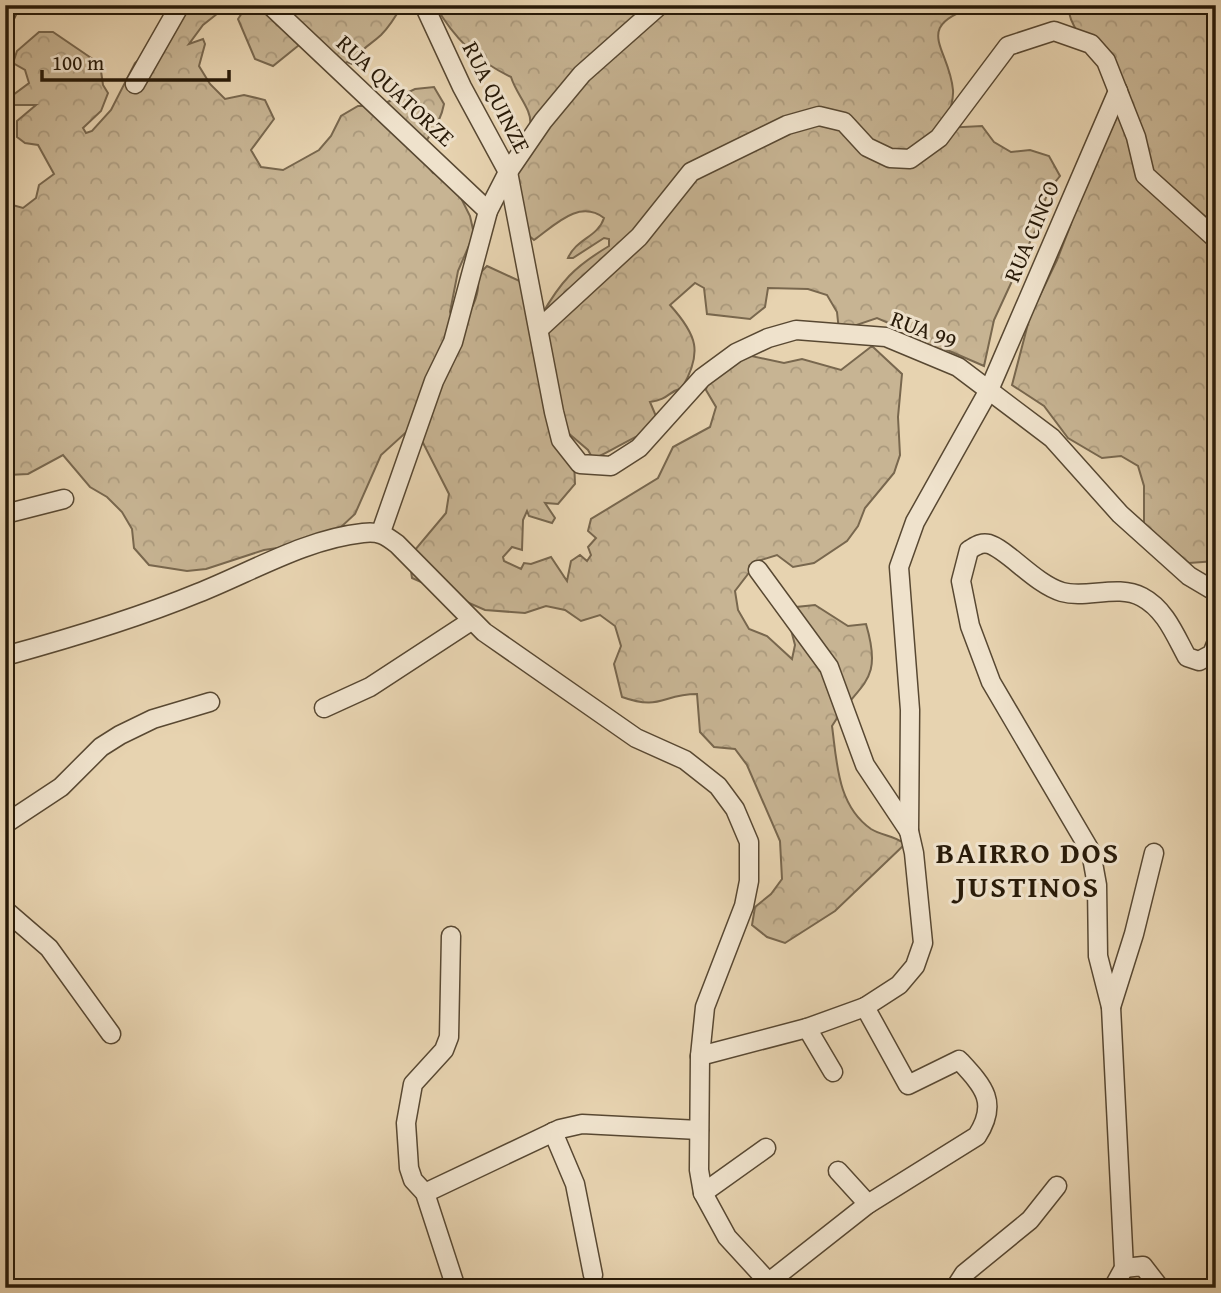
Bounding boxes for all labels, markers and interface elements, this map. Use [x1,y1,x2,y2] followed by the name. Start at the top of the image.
[330,26,462,154] street label: RUA QUATORZE
[455,35,539,159] street label: RUA QUINZE
[42,38,229,82] scale bar
[52,47,104,78] text: 100 m
[995,175,1067,287] street label: RUA CINCO
[886,301,962,357] street label: RUA 99
[936,830,1120,908] district label: BAIRRO DOS JUSTINOS

